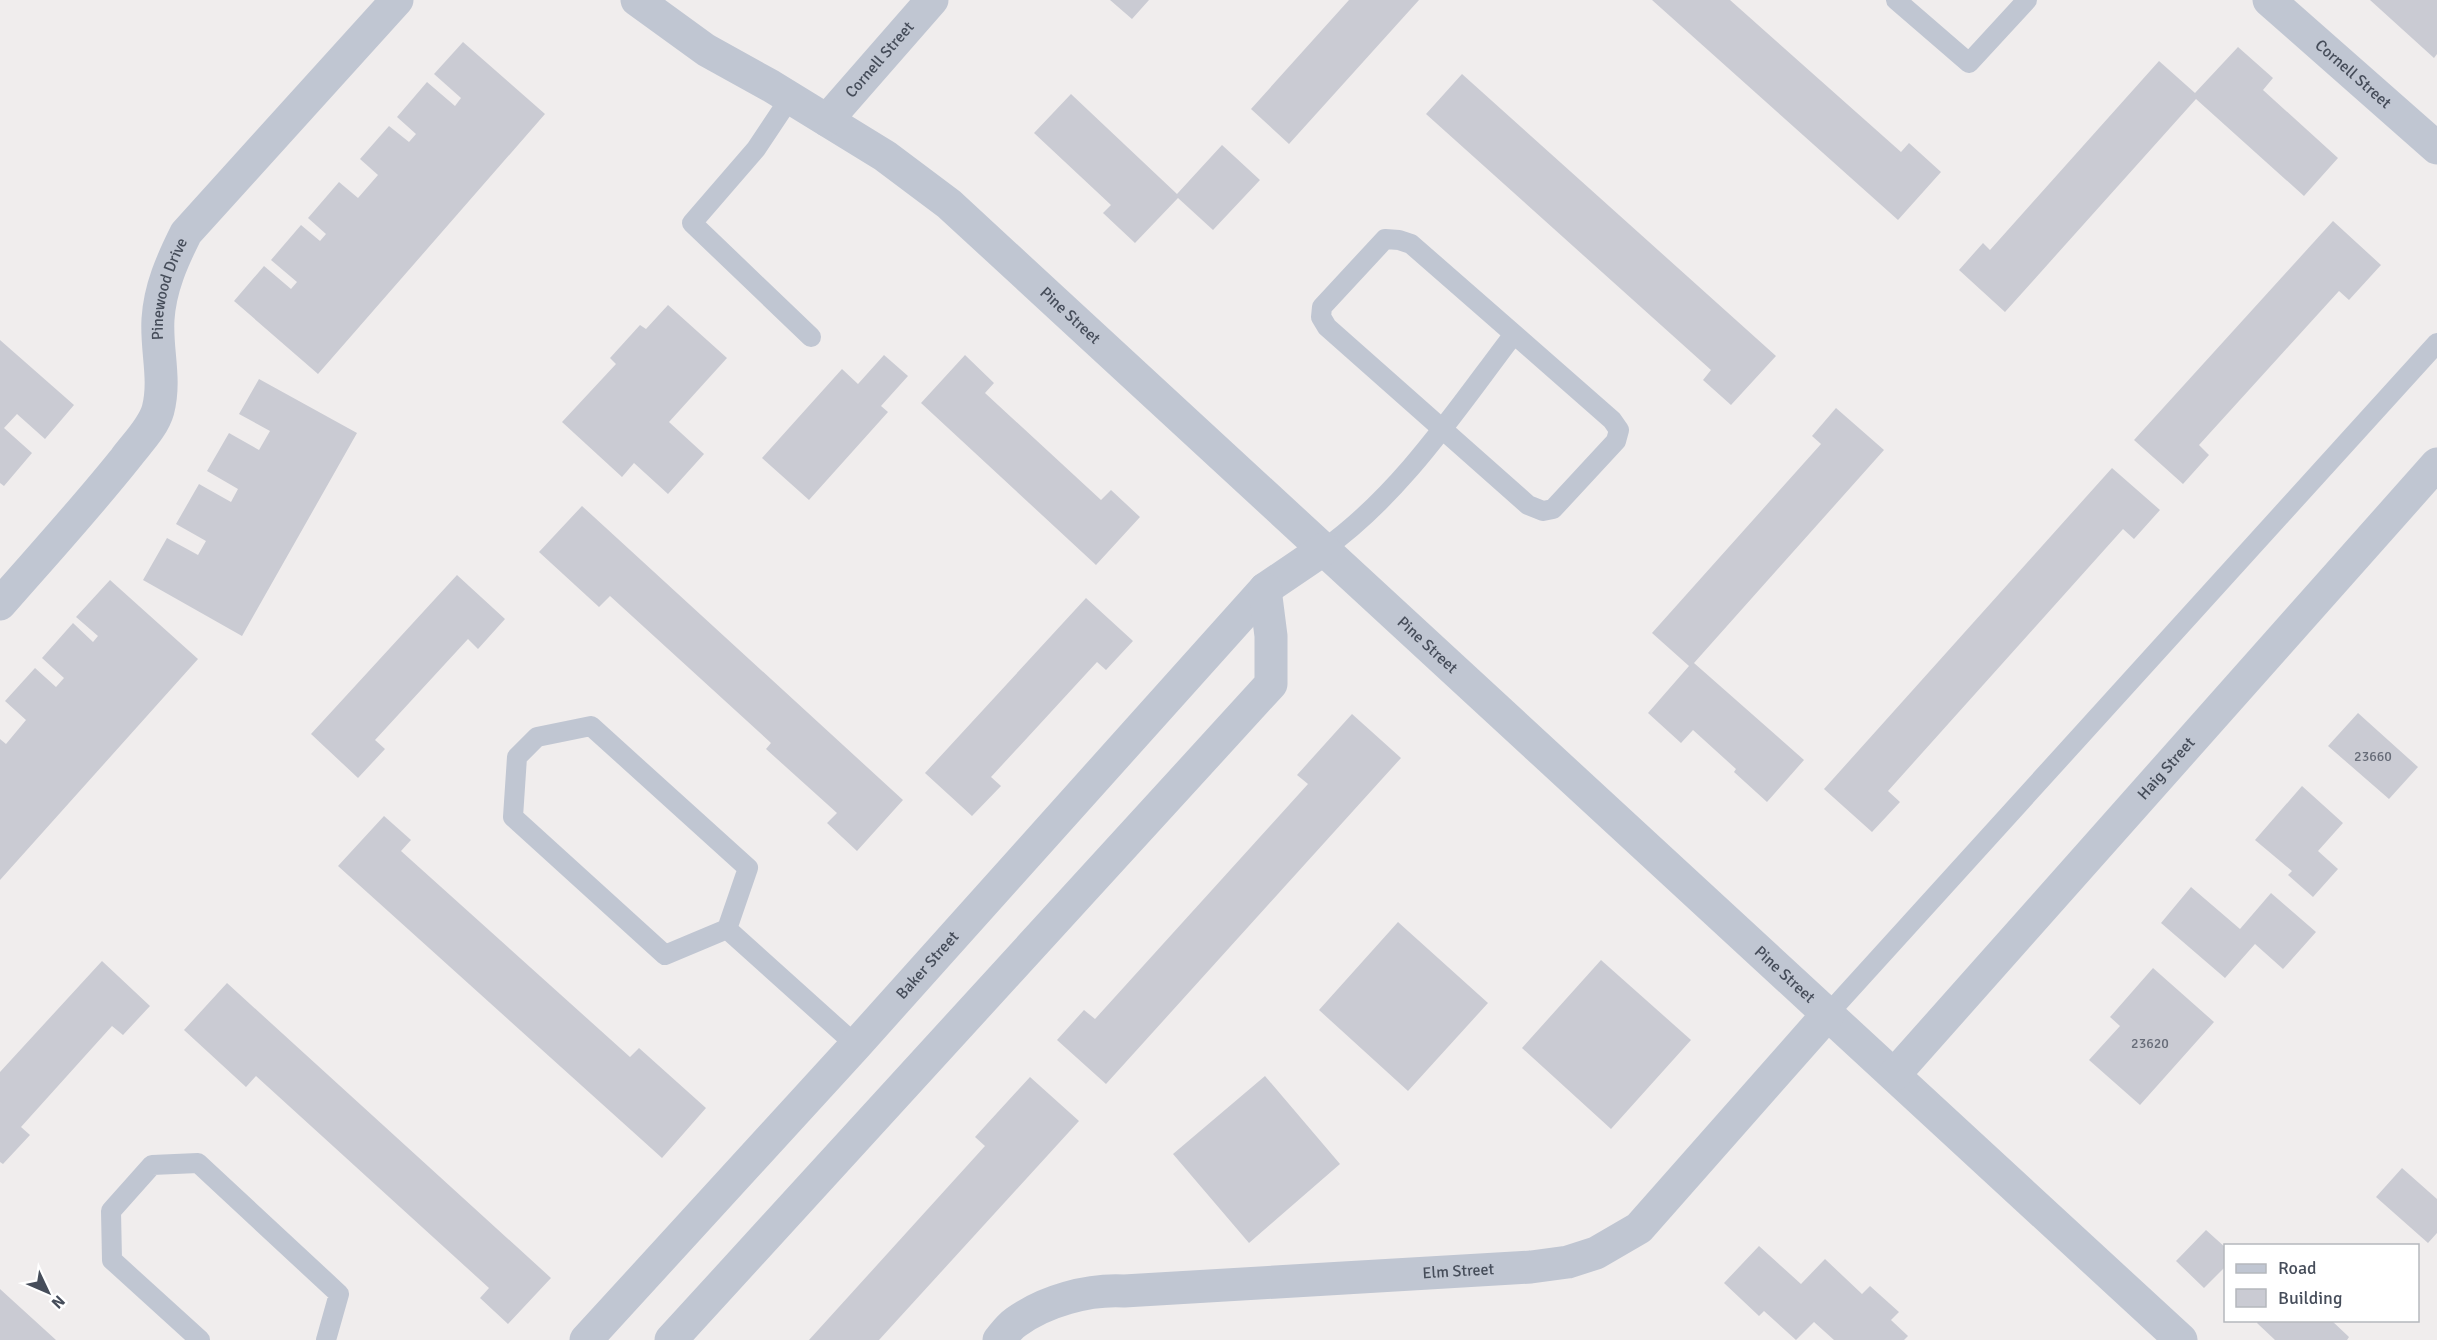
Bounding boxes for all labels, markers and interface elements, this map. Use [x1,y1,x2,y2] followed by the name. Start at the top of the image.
[841,17,919,102] street label: Cornell Street
[2311,35,2396,113] street label: Cornell Street
[148,234,192,341] street label: Pinewood Drive
[1036,283,1105,349] street label: Pine Street
[1393,612,1462,678] street label: Pine Street
[2133,733,2200,804] street label: Haig Street
[2354,748,2392,765] house number: 23660
[892,927,963,1003] street label: Baker Street
[1750,942,1819,1008] street label: Pine Street
[2131,1035,2169,1052] house number: 23620
[2224,1244,2419,1322] legend
[2278,1257,2317,1279] text: Road
[1422,1259,1495,1283] street label: Elm Street
[18,1262,78,1322] north arrow
[2278,1287,2342,1309] text: Building
[47,1291,69,1313] text: N

